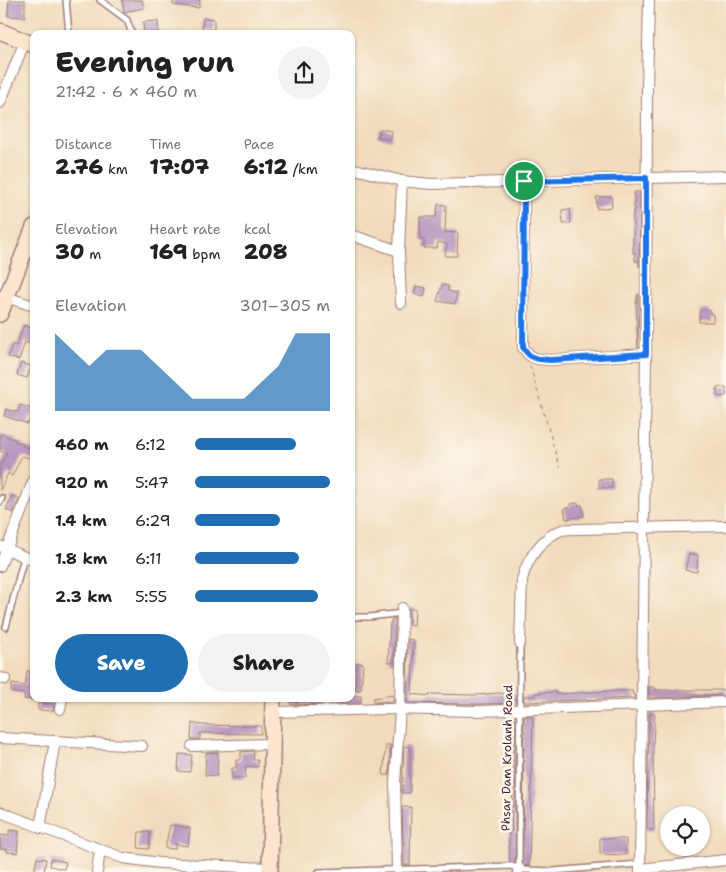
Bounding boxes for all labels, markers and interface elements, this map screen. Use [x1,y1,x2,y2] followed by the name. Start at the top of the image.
[55,43,234,81] text: Evening run
[278,47,330,99] button: share
[55,81,197,102] text: 21:42 · 6 × 460 m
[55,135,112,153] text: Distance
[149,135,181,153] text: Time
[244,135,274,153] text: Pace
[55,153,103,181] text: 2.76
[149,153,209,181] text: 17:07
[244,153,288,181] text: 6:12
[103,160,128,178] text: km
[288,160,318,178] text: /km
[503,160,545,202] pin
[510,167,538,195] icon: arrive
[55,220,118,238] text: Elevation
[149,220,221,238] text: Heart rate
[244,220,271,238] text: kcal
[55,238,84,266] text: 30
[149,238,188,266] text: 169
[244,238,287,266] text: 208
[84,245,101,263] text: m
[188,245,220,263] text: bpm
[55,295,127,316] text: Elevation
[240,295,330,316] text: 301–305 m
[55,434,109,455] text: 460 m
[135,434,166,455] text: 6:12
[55,472,108,493] text: 920 m
[135,472,169,493] text: 5:47
[55,510,107,531] text: 1.4 km
[135,510,171,531] text: 6:29
[55,548,107,569] text: 1.8 km
[135,548,162,569] text: 6:11
[55,586,112,607] text: 2.3 km
[135,586,167,607] text: 5:55
[55,634,188,692] button: Save
[198,634,330,692] button: Share
[498,684,516,831] street label: Phsar Dam Krolanh Road
[660,806,710,856] map controls
[660,806,710,856] button: locate

